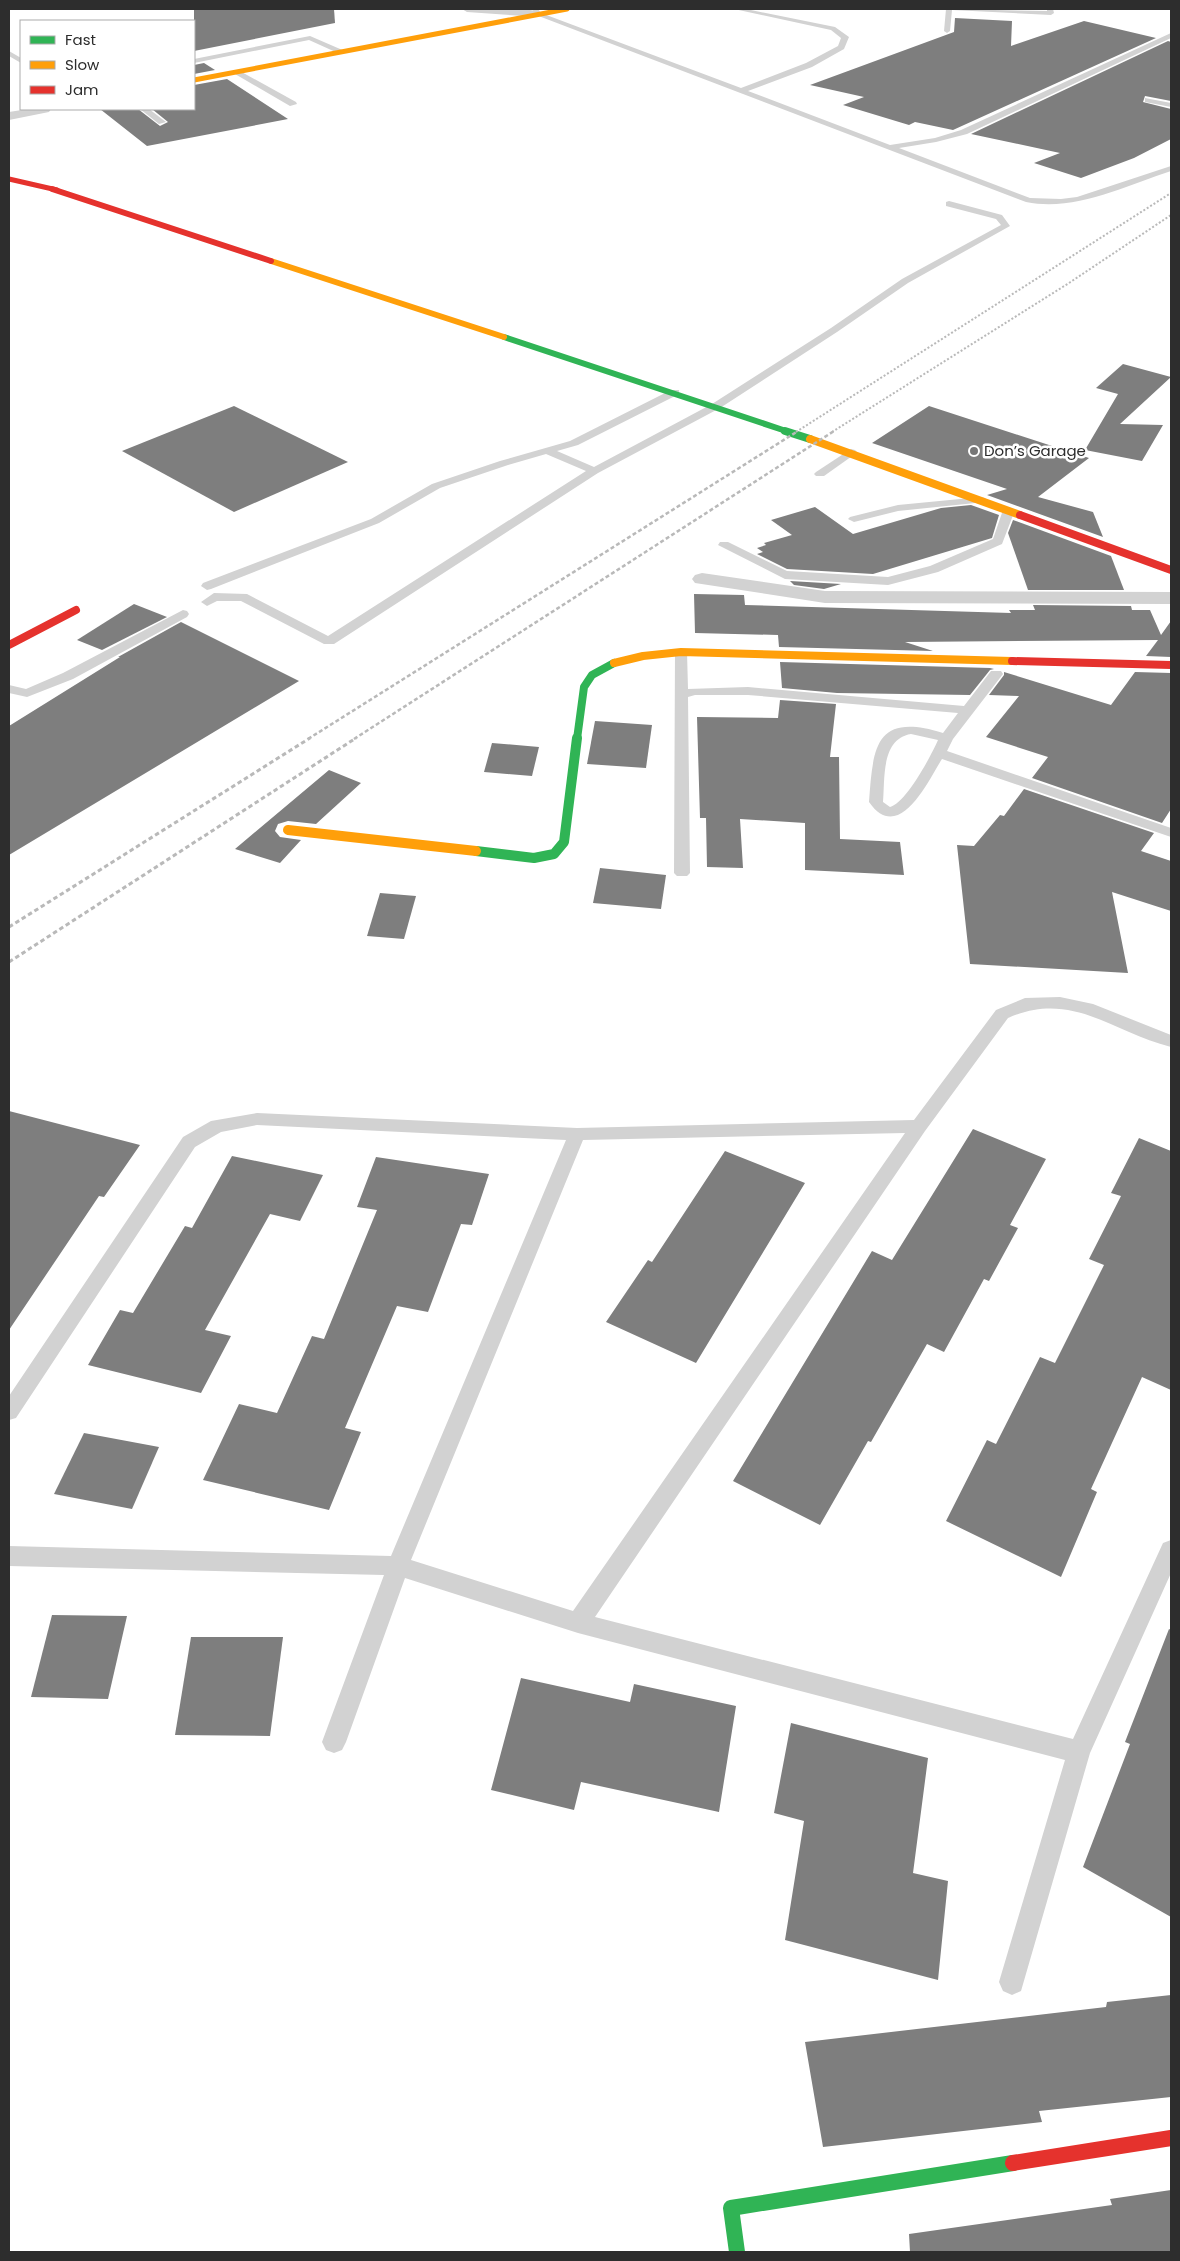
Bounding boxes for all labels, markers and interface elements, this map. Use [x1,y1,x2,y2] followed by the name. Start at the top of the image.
[20,20,195,110] legend
[65,29,96,50] text: Fast
[65,54,100,75] text: Slow
[65,79,99,100] text: Jam
[984,440,1086,461] place label: Don’s Garage
[968,445,980,457] marker: Don’s Garage

